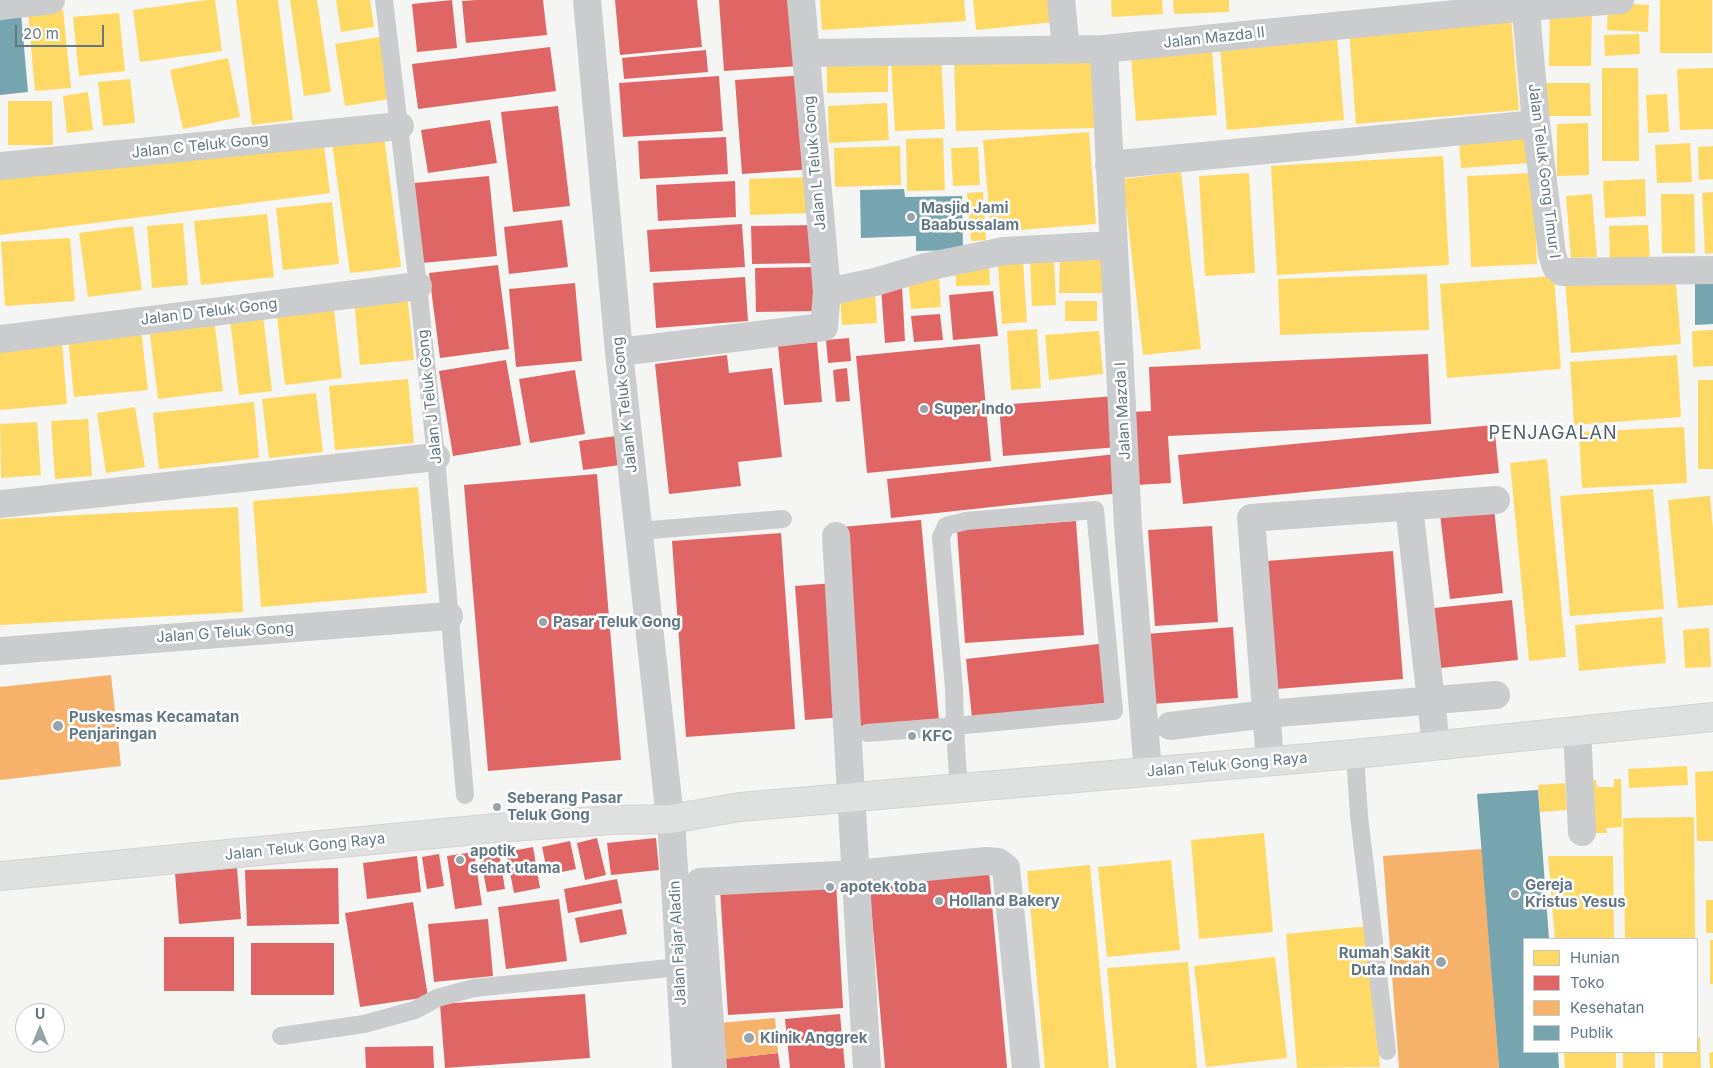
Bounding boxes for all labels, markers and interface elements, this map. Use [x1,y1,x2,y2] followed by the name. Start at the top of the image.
[18,15,106,47] scale bar
[23,24,59,43] text: 20 m
[1162,24,1266,52] street label: Jalan Mazda II
[1524,83,1564,259] street label: Jalan Teluk Gong Timur I
[800,95,830,231] street label: Jalan L Teluk Gong
[131,130,269,162] street label: Jalan C Teluk Gong
[921,199,1019,234] place label: Masjid Jami Baabussalam
[905,211,917,223] marker: Masjid Jami Baabussalam
[140,295,278,329] street label: Jalan D Teluk Gong
[414,329,446,465] street label: Jalan J Teluk Gong
[609,336,641,474] street label: Jalan K Teluk Gong
[1111,362,1135,460] street label: Jalan Mazda I
[934,400,1013,418] place label: Super Indo
[918,403,930,415] marker: Super Indo
[1487,423,1619,445] district label: PENJAGALAN
[553,613,681,631] place label: Pasar Teluk Gong
[537,616,549,628] marker: Pasar Teluk Gong
[156,619,294,647] street label: Jalan G Teluk Gong
[69,708,239,743] place label: Puskesmas Kecamatan Penjaringan
[51,719,65,733] marker: Puskesmas Kecamatan Penjaringan
[922,727,953,745] place label: KFC
[906,730,918,742] marker: KFC
[1146,749,1308,781] street label: Jalan Teluk Gong Raya
[507,789,623,824] place label: Seberang Pasar Teluk Gong
[491,801,503,813] marker: Seberang Pasar Teluk Gong
[224,830,386,864] street label: Jalan Teluk Gong Raya
[470,842,560,877] place label: apotik sehat utama
[454,854,466,866] marker: apotik sehat utama
[1525,876,1626,911] place label: Gereja Kristus Yesus
[840,878,927,896] place label: apotek toba
[666,880,690,1006] street label: Jalan Fajar Aladin
[824,881,836,893] marker: apotek toba
[1509,888,1521,900] marker: Gereja Kristus Yesus
[949,892,1060,910] place label: Holland Bakery
[933,895,945,907] marker: Holland Bakery
[1523,938,1698,1053] legend
[1339,944,1430,979] place label: Rumah Sakit Duta Indah
[1570,948,1620,967] text: Hunian
[1434,955,1448,969] marker: Rumah Sakit Duta Indah
[1570,973,1604,992] text: Toko
[1570,998,1644,1017] text: Kesehatan
[15,1003,65,1053] north arrow
[35,1005,45,1022] text: U
[1570,1023,1613,1042] text: Publik
[760,1029,867,1047] place label: Klinik Anggrek
[742,1031,756,1045] marker: Klinik Anggrek

